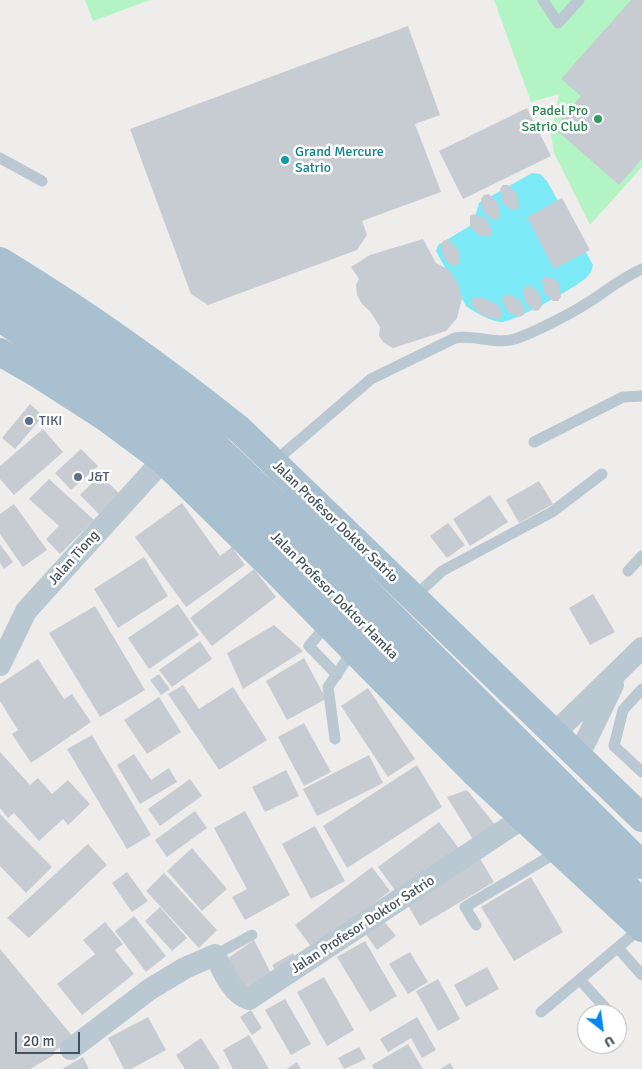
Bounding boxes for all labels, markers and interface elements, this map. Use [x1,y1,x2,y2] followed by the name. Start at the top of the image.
[521,103,588,136] place label: Padel Pro Satrio Club
[592,113,604,125] marker: Padel Pro Satrio Club
[295,144,384,176] place label: Grand Mercure Satrio
[279,154,291,166] marker: Grand Mercure Satrio
[39,413,62,429] place label: TIKI
[23,415,35,427] marker: TIKI
[269,458,401,586] street label: Jalan Profesor Doktor Satrio
[88,469,110,485] place label: J&T
[72,471,84,483] marker: J&T
[45,527,103,589] street label: Jalan Tiong
[267,529,401,663] street label: Jalan Profesor Doktor Hamka
[288,872,438,978] street label: Jalan Profesor Doktor Satrio
[577,1004,627,1054] north arrow
[18,1022,82,1054] scale bar
[23,1032,54,1050] text: 20 m
[601,1032,618,1051] text: U

